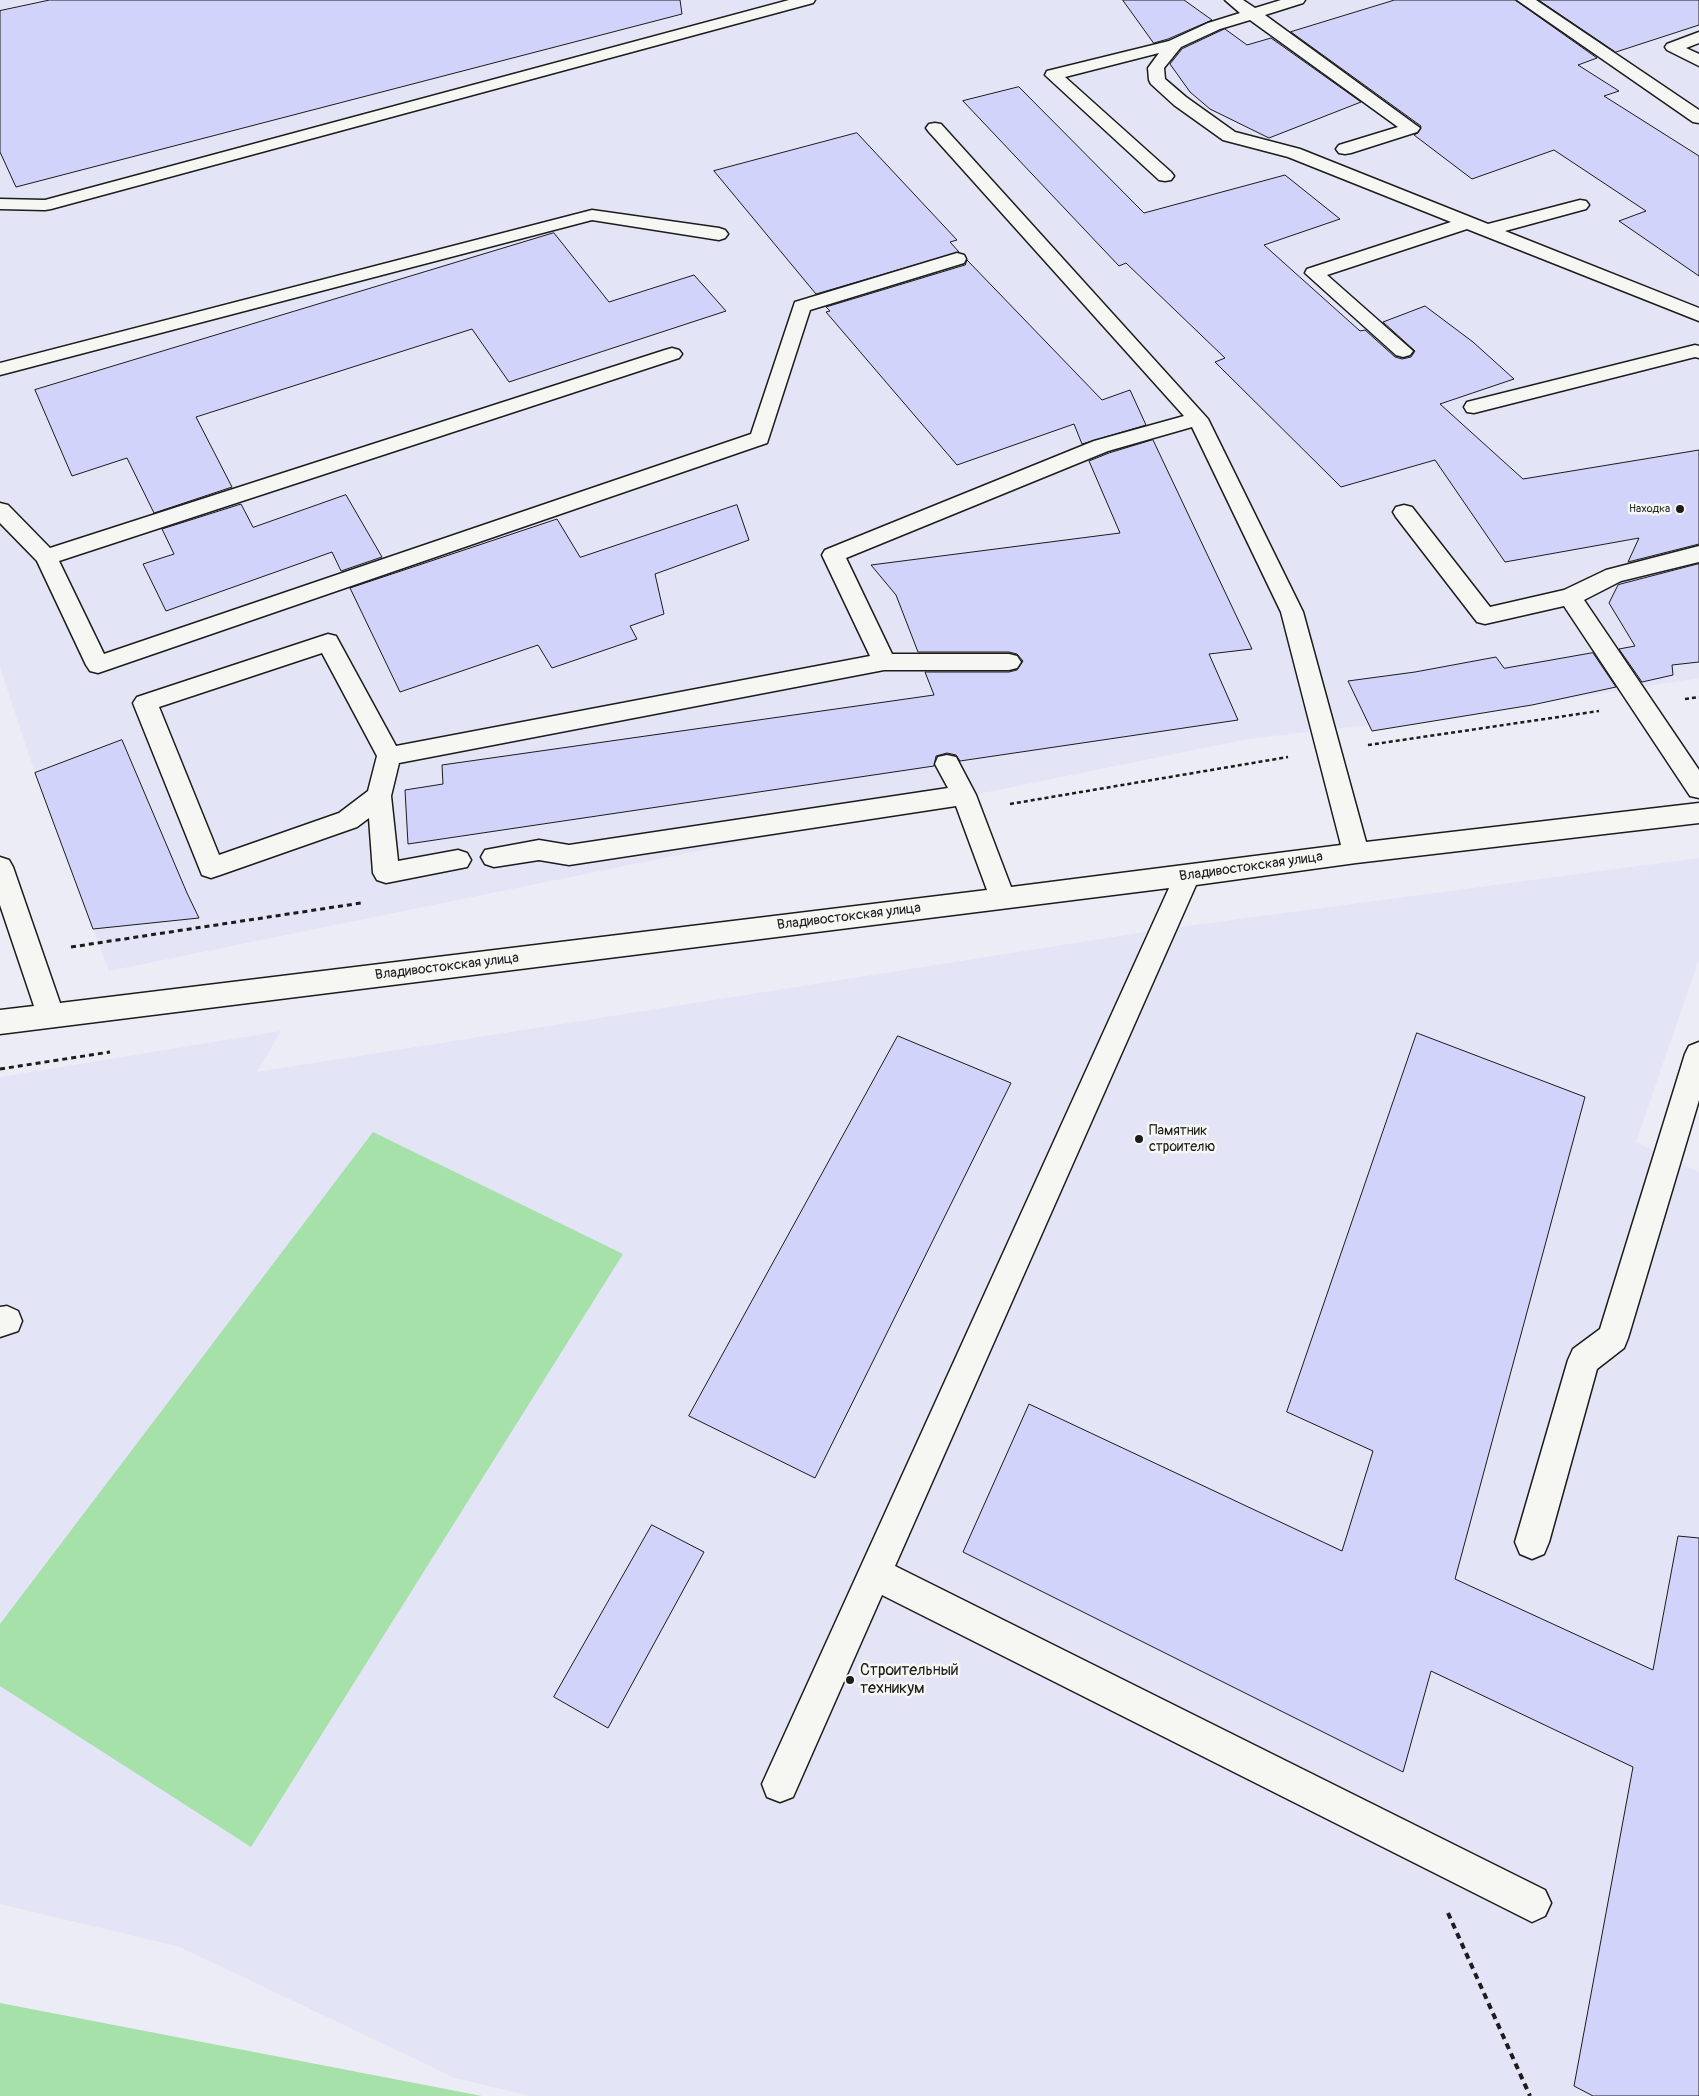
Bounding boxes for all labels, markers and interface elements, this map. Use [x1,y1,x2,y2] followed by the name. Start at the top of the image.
[1629,502,1670,516] place label: Находка
[1674,503,1686,515] marker: Находка
[1178,849,1324,885] street label: Владивостокская улица
[776,900,922,934] street label: Владивостокская улица
[374,950,520,984] street label: Владивостокская улица
[1149,1123,1215,1156] place label: Памятник строителю
[1133,1133,1145,1145] marker: Памятник строителю
[860,1661,959,1699] place label: Строительный техникум
[844,1674,856,1686] marker: Строительный техникум

